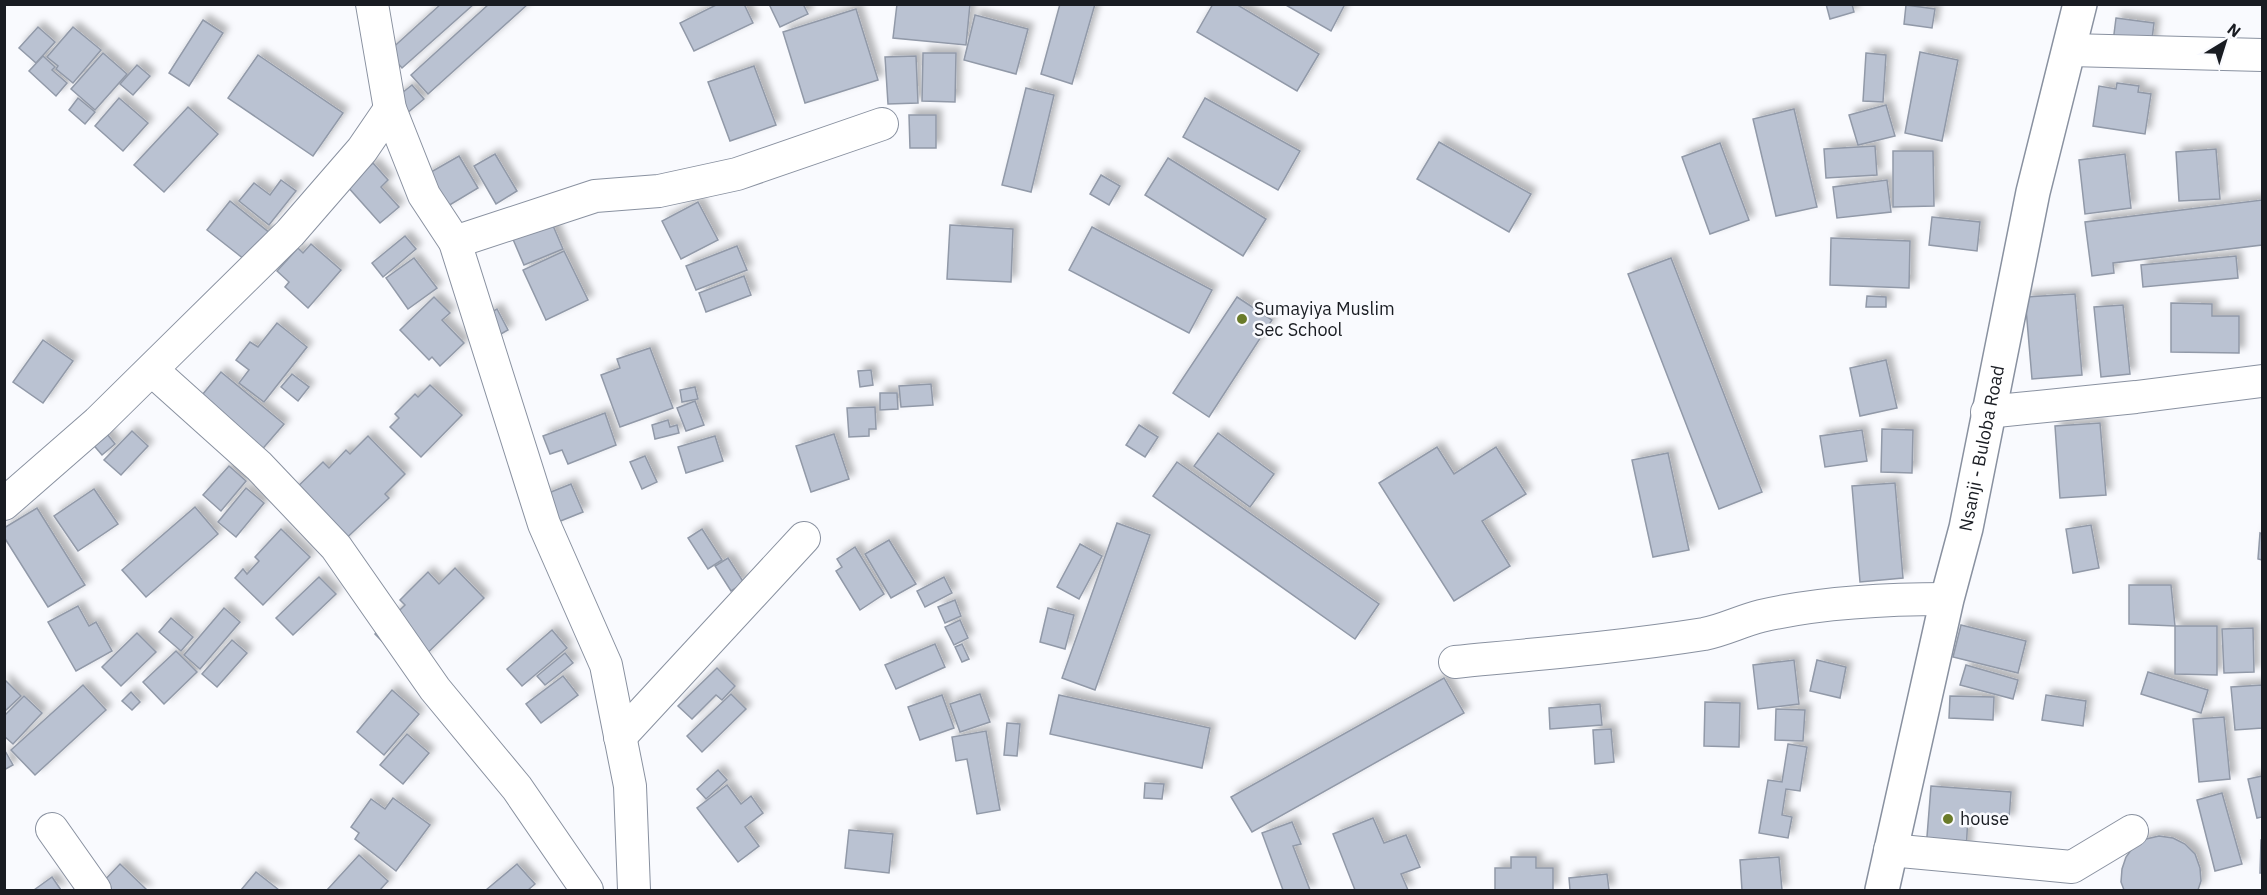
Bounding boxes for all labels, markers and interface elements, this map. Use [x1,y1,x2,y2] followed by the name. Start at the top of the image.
[2195,12,2255,72] north arrow
[2224,19,2245,42] text: N
[1254,297,1395,341] place label: Sumayiya Muslim Sec School
[1235,312,1249,326] marker: Sumayiya Muslim Sec School
[1954,363,2009,533] street label: Nsanji - Buloba Road
[1960,807,2009,830] place label: house
[1941,812,1955,826] marker: house

